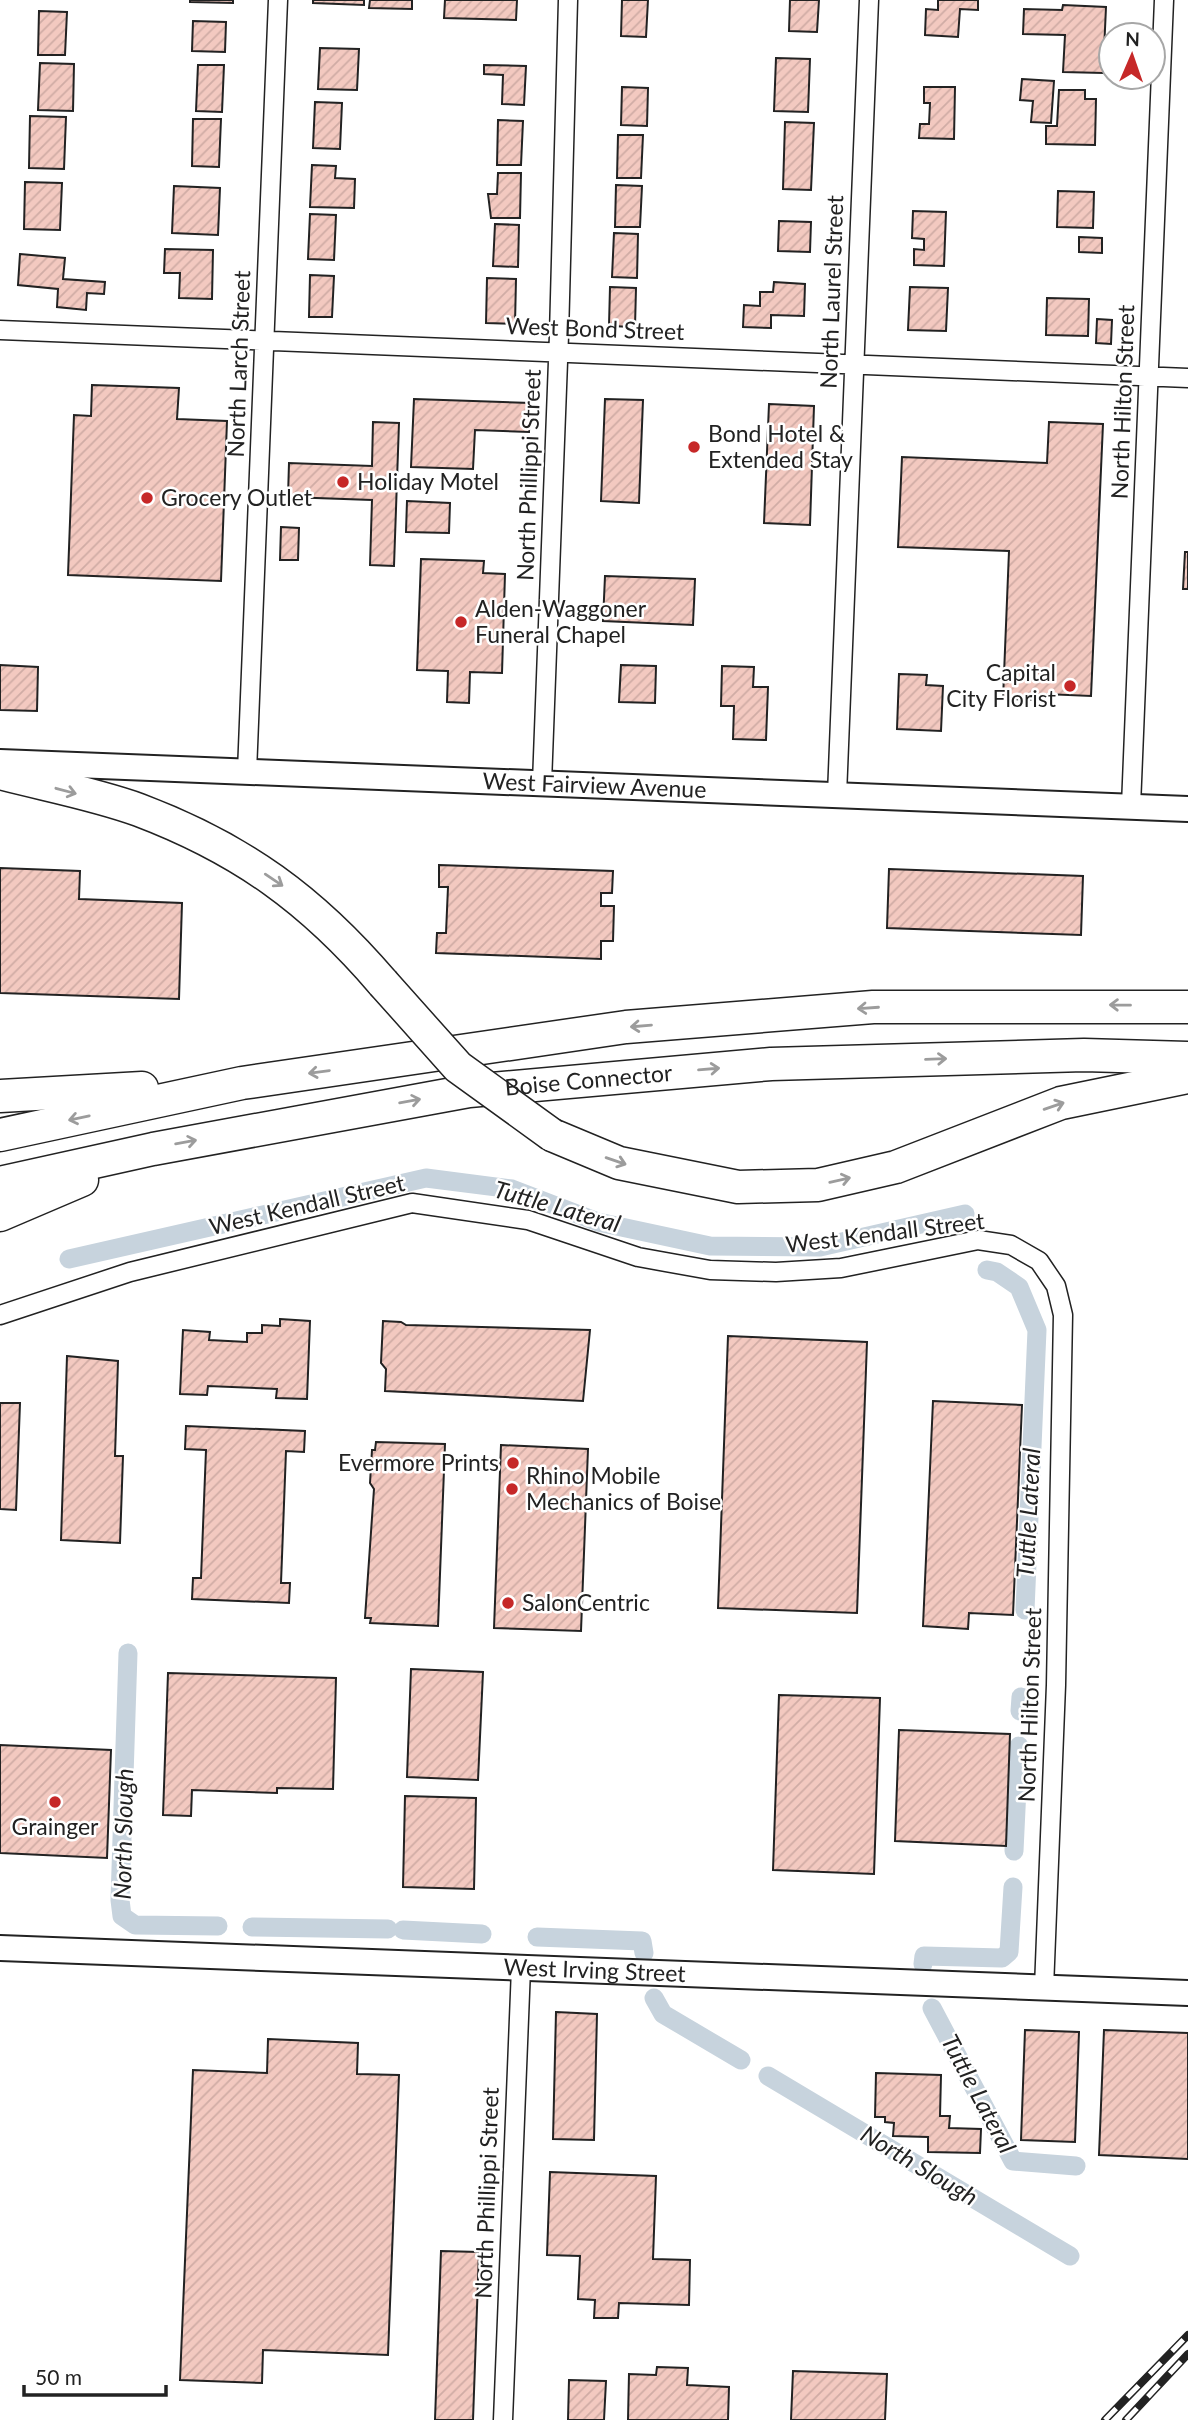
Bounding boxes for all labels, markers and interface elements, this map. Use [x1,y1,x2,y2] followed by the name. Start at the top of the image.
[1097,21,1167,91] north arrow
[1125,27,1140,50] text: N
[814,194,848,389] street label: North Laurel Street
[221,269,255,458] street label: North Larch Street
[1105,304,1139,500] street label: North Hilton Street
[505,311,686,345] street label: West Bond Street
[510,368,546,581] street label: North Phillippi Street
[708,419,853,473] place label: Bond Hotel & Extended Stay
[686,439,702,455] marker: Bond Hotel & Extended Stay
[357,467,499,495] place label: Holiday Motel
[335,474,351,490] marker: Holiday Motel
[161,483,313,511] place label: Grocery Outlet
[139,490,155,506] marker: Grocery Outlet
[475,594,647,648] place label: Alden-Waggoner Funeral Chapel
[453,614,469,630] marker: Alden-Waggoner Funeral Chapel
[946,658,1057,712] place label: Capital City Florist
[1062,678,1078,694] marker: Capital City Florist
[482,766,707,803] street label: West Fairview Avenue
[54,785,77,798] one-way arrow
[264,873,283,887] one-way arrow
[1109,999,1132,1012] one-way arrow
[857,1001,880,1014] one-way arrow
[630,1020,653,1033] one-way arrow
[925,1053,948,1066] one-way arrow
[504,1058,674,1101] street label: Boise Connector
[697,1062,720,1075] one-way arrow
[308,1065,331,1078] one-way arrow
[398,1094,421,1108] one-way arrow
[1043,1099,1065,1111] one-way arrow
[68,1111,91,1125] one-way arrow
[174,1135,197,1149] one-way arrow
[604,1156,626,1168] one-way arrow
[206,1168,408,1240] street label: West Kendall Street
[828,1173,851,1186] one-way arrow
[491,1174,625,1238] water label: Tuttle Lateral
[784,1206,986,1258] street label: West Kendall Street
[1010,1447,1045,1579] water label: Tuttle Lateral
[338,1448,499,1476] place label: Evermore Prints
[505,1455,521,1471] marker: Evermore Prints
[526,1461,721,1515] place label: Rhino Mobile Mechanics of Boise
[504,1481,520,1497] marker: Rhino Mobile Mechanics of Boise
[522,1588,650,1616] place label: SalonCentric
[500,1595,516,1611] marker: SalonCentric
[1012,1607,1046,1803] street label: North Hilton Street
[107,1768,138,1900] water label: North Slough
[47,1794,63,1810] marker: Grainger
[12,1812,99,1840] place label: Grainger
[503,1952,687,1987] street label: West Irving Street
[936,2029,1023,2158] water label: Tuttle Lateral
[468,2086,504,2299] street label: North Phillippi Street
[856,2119,983,2211] water label: North Slough
[24,2354,166,2398] scale bar
[35,2364,82,2389] text: 50 m

